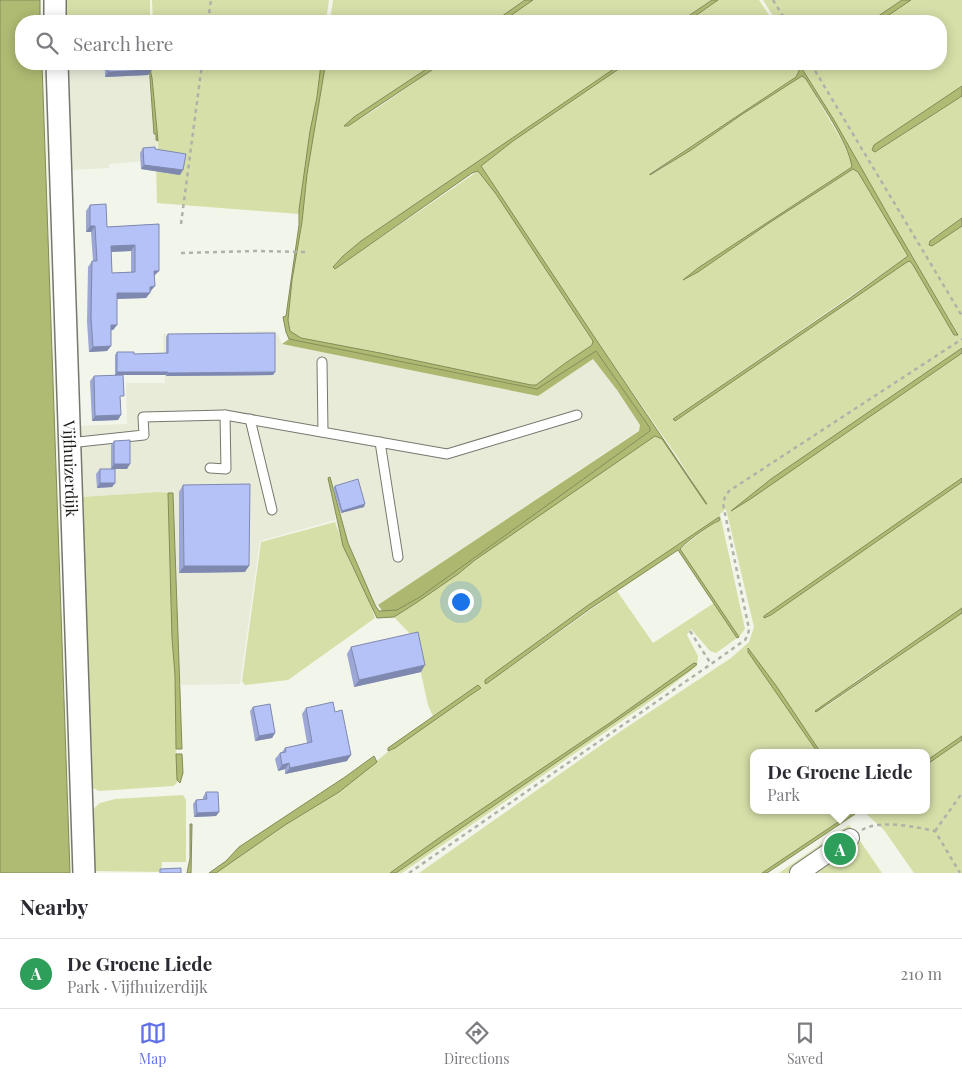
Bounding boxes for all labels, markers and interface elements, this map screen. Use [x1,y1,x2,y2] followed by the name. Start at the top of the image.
[15,15,947,70] search box
[33,29,61,57] icon: search
[73,30,173,56] text: Search here
[59,419,83,518] street label: Vijfhuizerdijk
[448,589,474,615] your location
[750,749,930,814] popup
[767,758,913,784] text: De Groene Liede
[767,784,800,805] text: Park
[824,830,856,868] pin: A
[20,892,89,920] text: Nearby
[67,950,212,976] text: De Groene Liede
[31,963,41,984] text: A
[901,963,942,984] text: 210 m
[67,976,208,997] text: Park · Vijfhuizerdijk
[139,1019,167,1068] tab: Map
[444,1019,510,1068] tab: Directions
[787,1019,823,1068] tab: Saved

